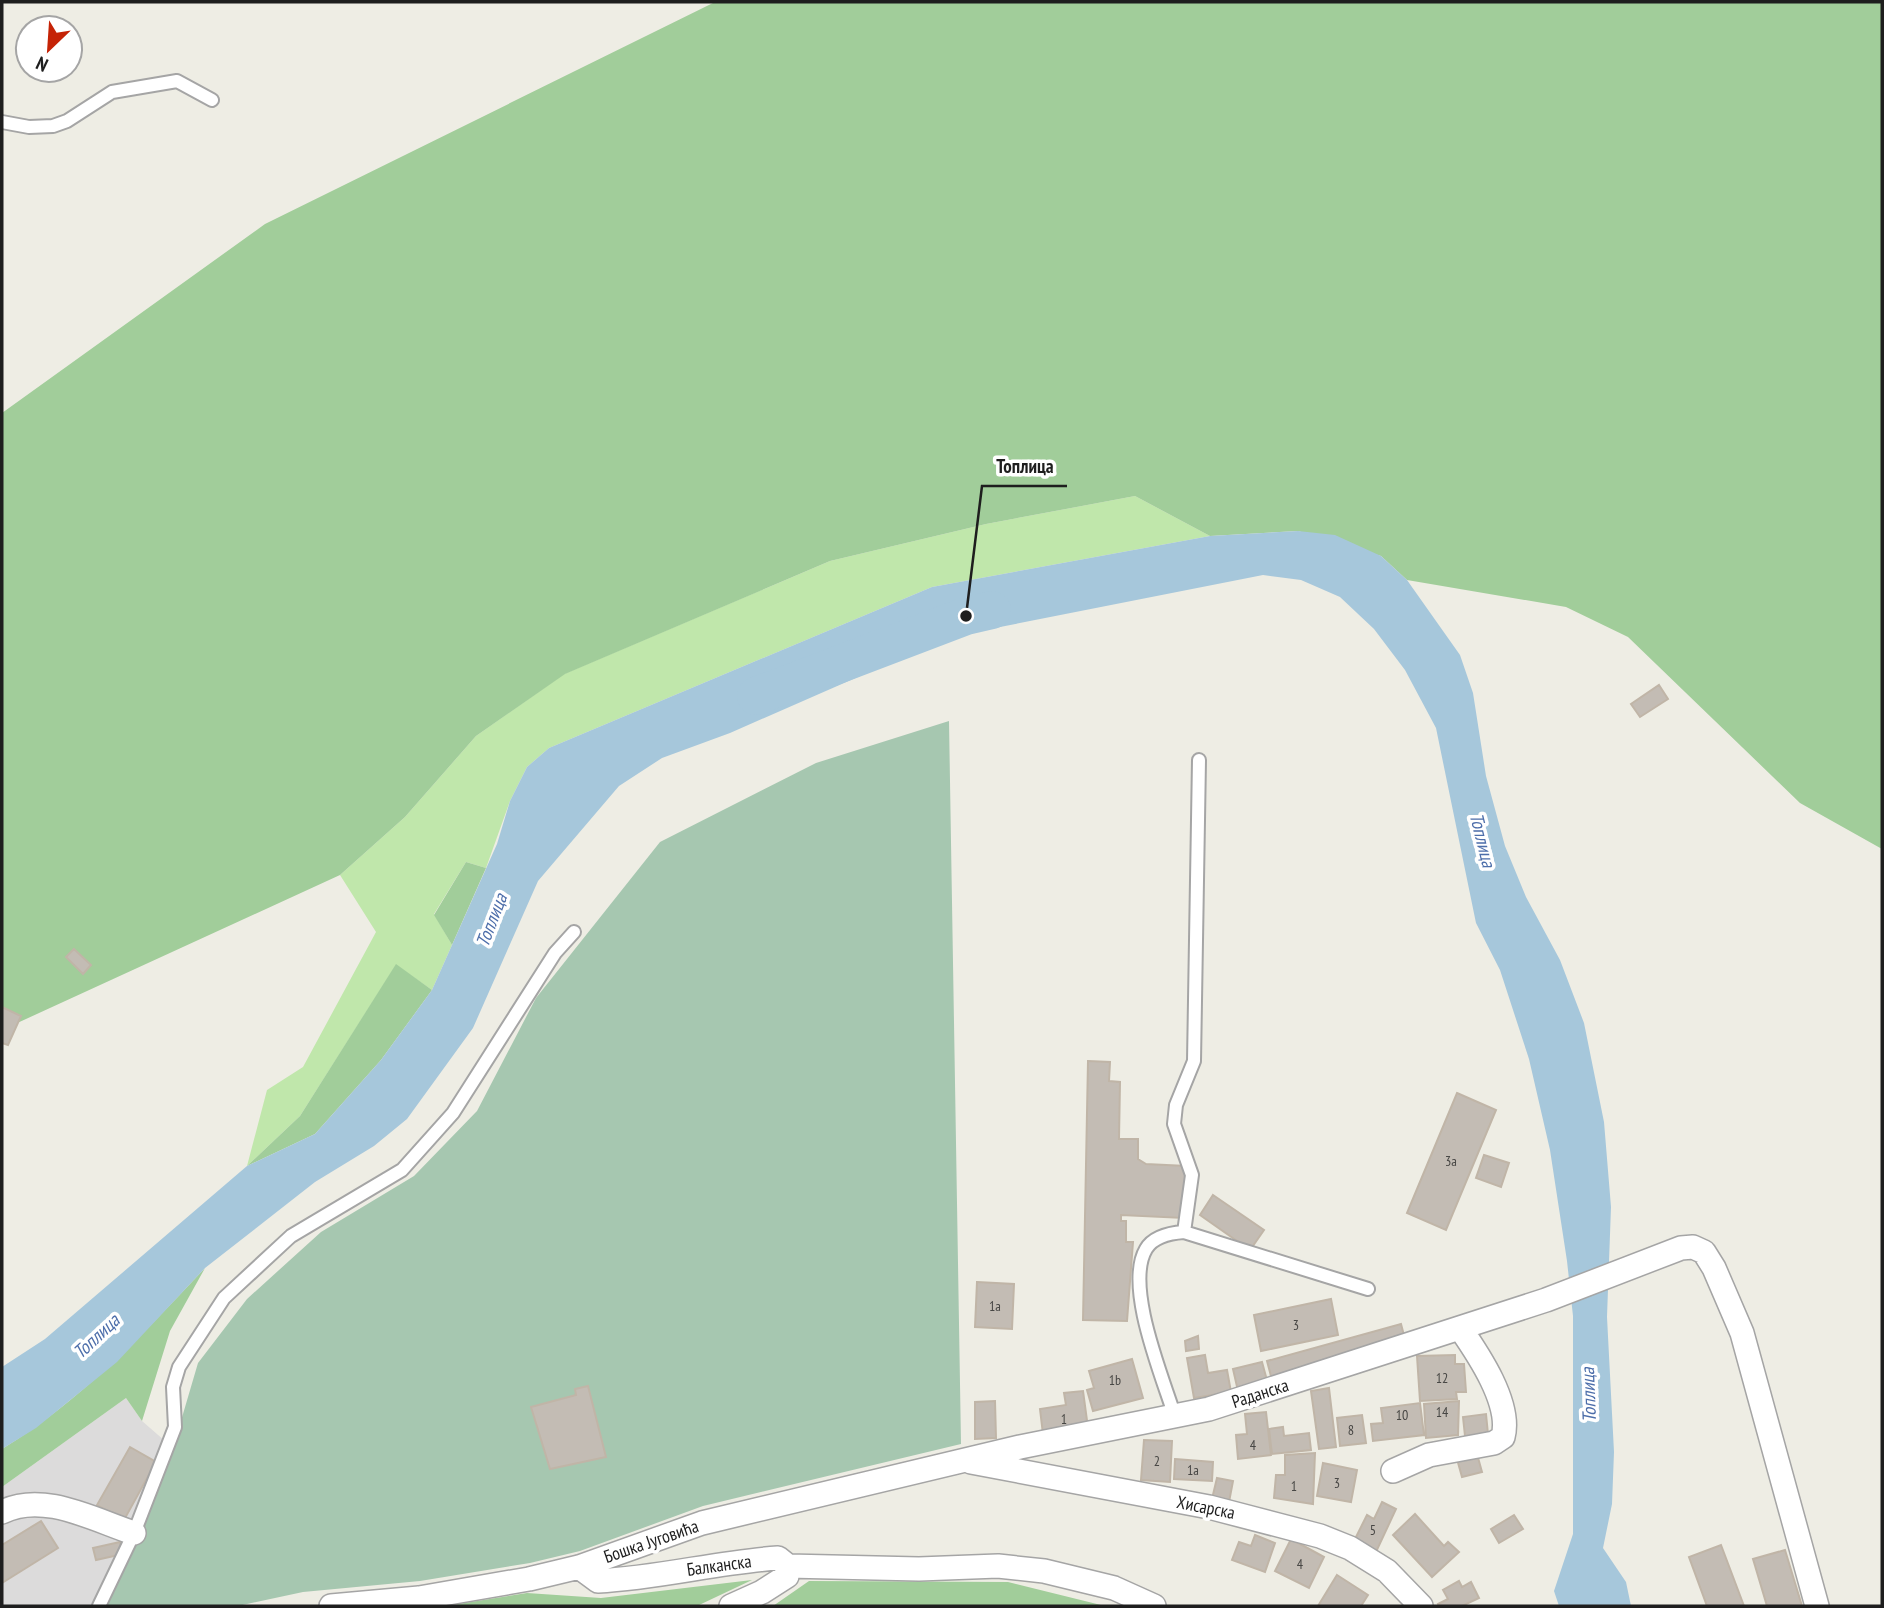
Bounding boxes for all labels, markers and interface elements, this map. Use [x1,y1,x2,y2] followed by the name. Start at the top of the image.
[14,14,84,84] north arrow
[32,51,52,77] text: N
[982,446,1067,486] callout: Топлица
[996,454,1054,478] text: Топлица
[1465,810,1502,871] water label: Топлица
[470,889,513,950] water label: Топлица
[1445,1152,1457,1170] house number: 3a
[989,1297,1001,1315] house number: 1a
[68,1308,125,1364] water label: Топлица
[1293,1316,1299,1334] house number: 3
[1575,1366,1601,1423] water label: Топлица
[1436,1369,1448,1387] house number: 12
[1109,1371,1121,1389] house number: 1b
[1229,1373,1291,1413] street label: Раданска
[1436,1403,1449,1421] house number: 14
[1396,1406,1408,1424] house number: 10
[1061,1410,1067,1428] house number: 1
[1348,1421,1354,1439] house number: 8
[1250,1436,1257,1454] house number: 4
[1154,1452,1160,1470] house number: 2
[1187,1461,1199,1479] house number: 1a
[1334,1474,1340,1492] house number: 3
[1291,1477,1297,1495] house number: 1
[1175,1490,1237,1524] street label: Хисарска
[601,1514,701,1568] street label: Бошка Југовића
[1370,1521,1376,1539] house number: 5
[685,1549,753,1581] street label: Балканска
[1297,1555,1304,1573] house number: 4

